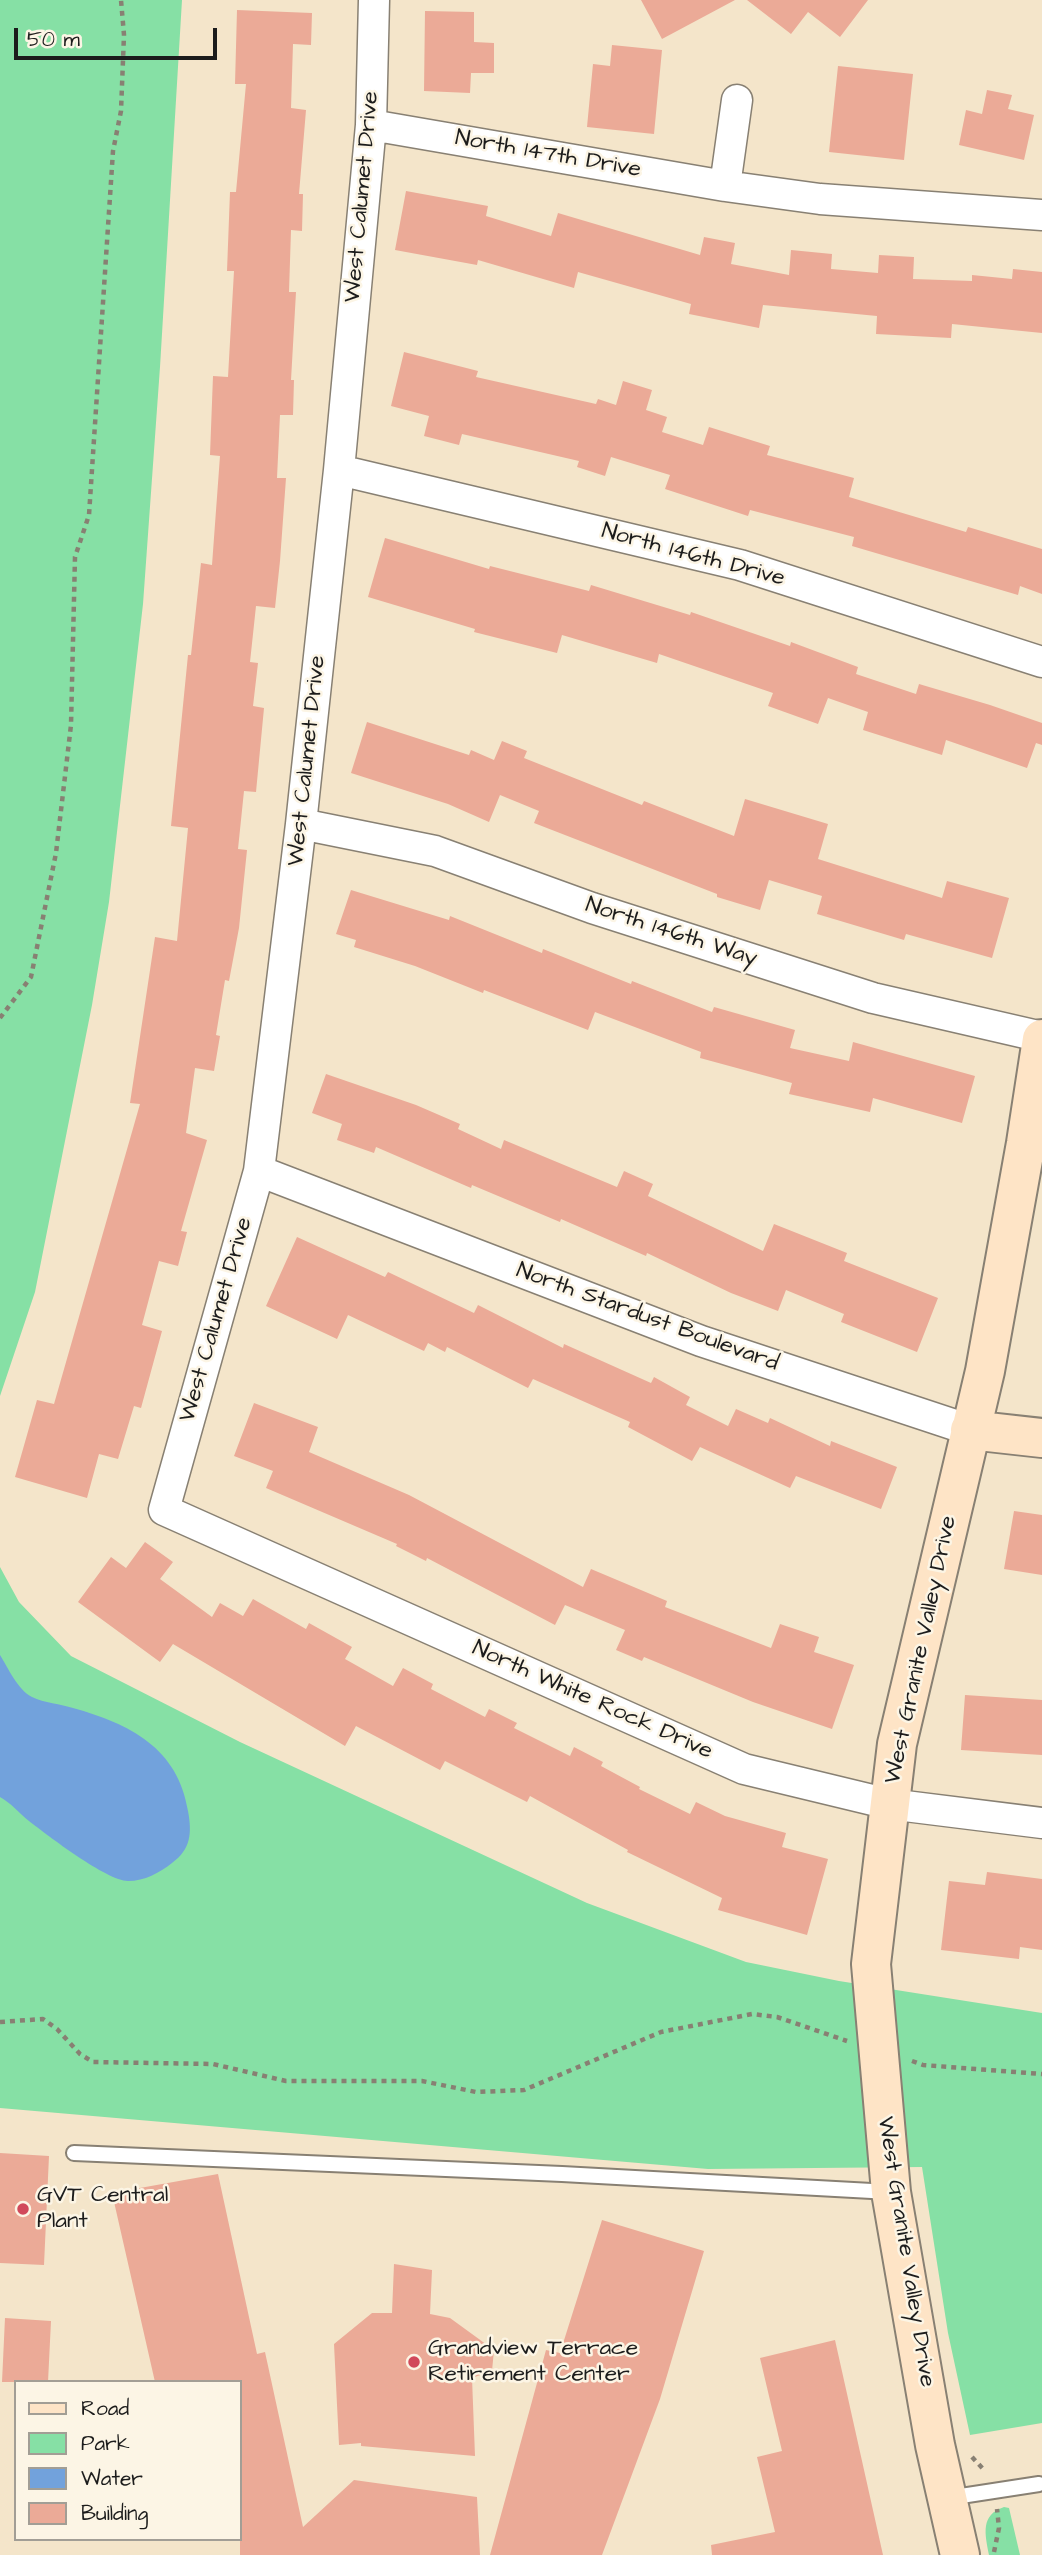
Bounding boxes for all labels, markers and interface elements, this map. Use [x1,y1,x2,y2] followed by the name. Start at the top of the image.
[18,14,220,58] scale bar
[27,25,80,54] text: 50 m
[340,90,386,304] street label: West Calumet Drive
[453,125,643,185] street label: North 147th Drive
[598,518,788,594] street label: North 146th Drive
[283,654,333,868] street label: West Calumet Drive
[582,892,760,974] street label: North 146th Way
[175,1214,259,1426] street label: West Calumet Drive
[512,1258,782,1378] street label: North Stardust Boulevard
[880,1513,964,1787] street label: West Granite Valley Drive
[468,1636,716,1766] street label: North White Rock Drive
[870,2115,940,2389] street label: West Granite Valley Drive
[37,2182,168,2236] place label: GVT Central Plant
[15,2201,31,2217] marker: GVT Central Plant
[428,2335,638,2389] place label: Grandview Terrace Retirement Center
[406,2354,422,2370] marker: Grandview Terrace Retirement Center
[14,2380,242,2541] legend
[81,2394,129,2423] text: Road
[81,2429,130,2458] text: Park
[81,2464,143,2493] text: Water
[81,2499,148,2528] text: Building

